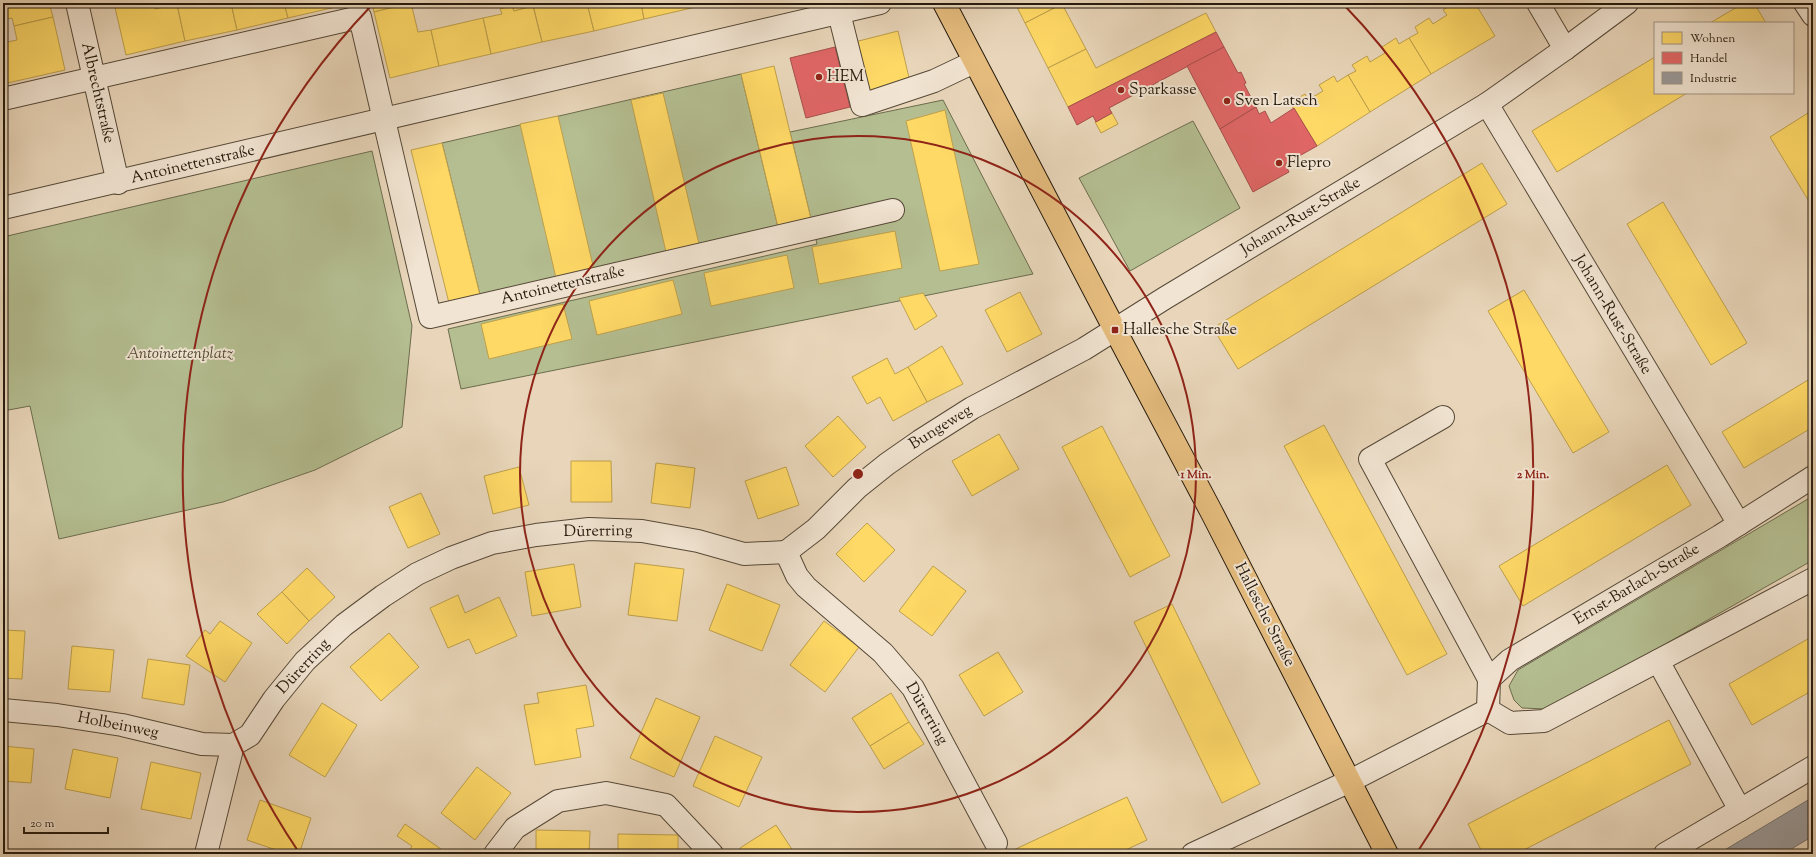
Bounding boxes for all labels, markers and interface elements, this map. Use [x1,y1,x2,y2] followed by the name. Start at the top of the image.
[1654,22,1794,94] legend
[1690,30,1735,48] text: Wohnen
[74,40,120,146] street label: Albrechtstraße
[1690,50,1728,68] text: Handel
[827,66,864,89] place label: HEM
[1690,70,1737,88] text: Industrie
[814,72,824,82] marker: HEM
[1129,79,1197,102] place label: Sparkasse
[1116,85,1126,95] marker: Sparkasse
[1235,90,1319,113] place label: Sven Latsch
[1222,96,1232,106] marker: Sven Latsch
[129,140,257,190] street label: Antoinettenstraße
[1287,152,1331,175] place label: Flepro
[1274,158,1284,168] marker: Flepro
[1236,172,1365,262] street label: Johann-Rust-Straße
[1567,250,1657,379] street label: Johann-Rust-Straße
[499,261,627,311] street label: Antoinettenstraße
[1123,319,1237,342] place label: Hallesche Straße
[1110,325,1120,335] marker: Hallesche Straße
[127,343,234,366] park label: Antoinettenplatz
[905,400,977,456] street label: Bungeweg
[1179,466,1212,484] text: 1 Min.
[1517,466,1549,484] text: 2 Min.
[851,467,865,481] centre of rings
[563,520,633,544] street label: Dürerring
[1570,538,1704,632] street label: Ernst-Barlach-Straße
[1228,559,1300,671] street label: Hallesche Straße
[272,634,336,700] street label: Dürerring
[899,678,953,750] street label: Dürerring
[75,707,161,745] street label: Holbeinweg
[24,809,108,835] scale bar
[30,815,55,833] text: 20 m

